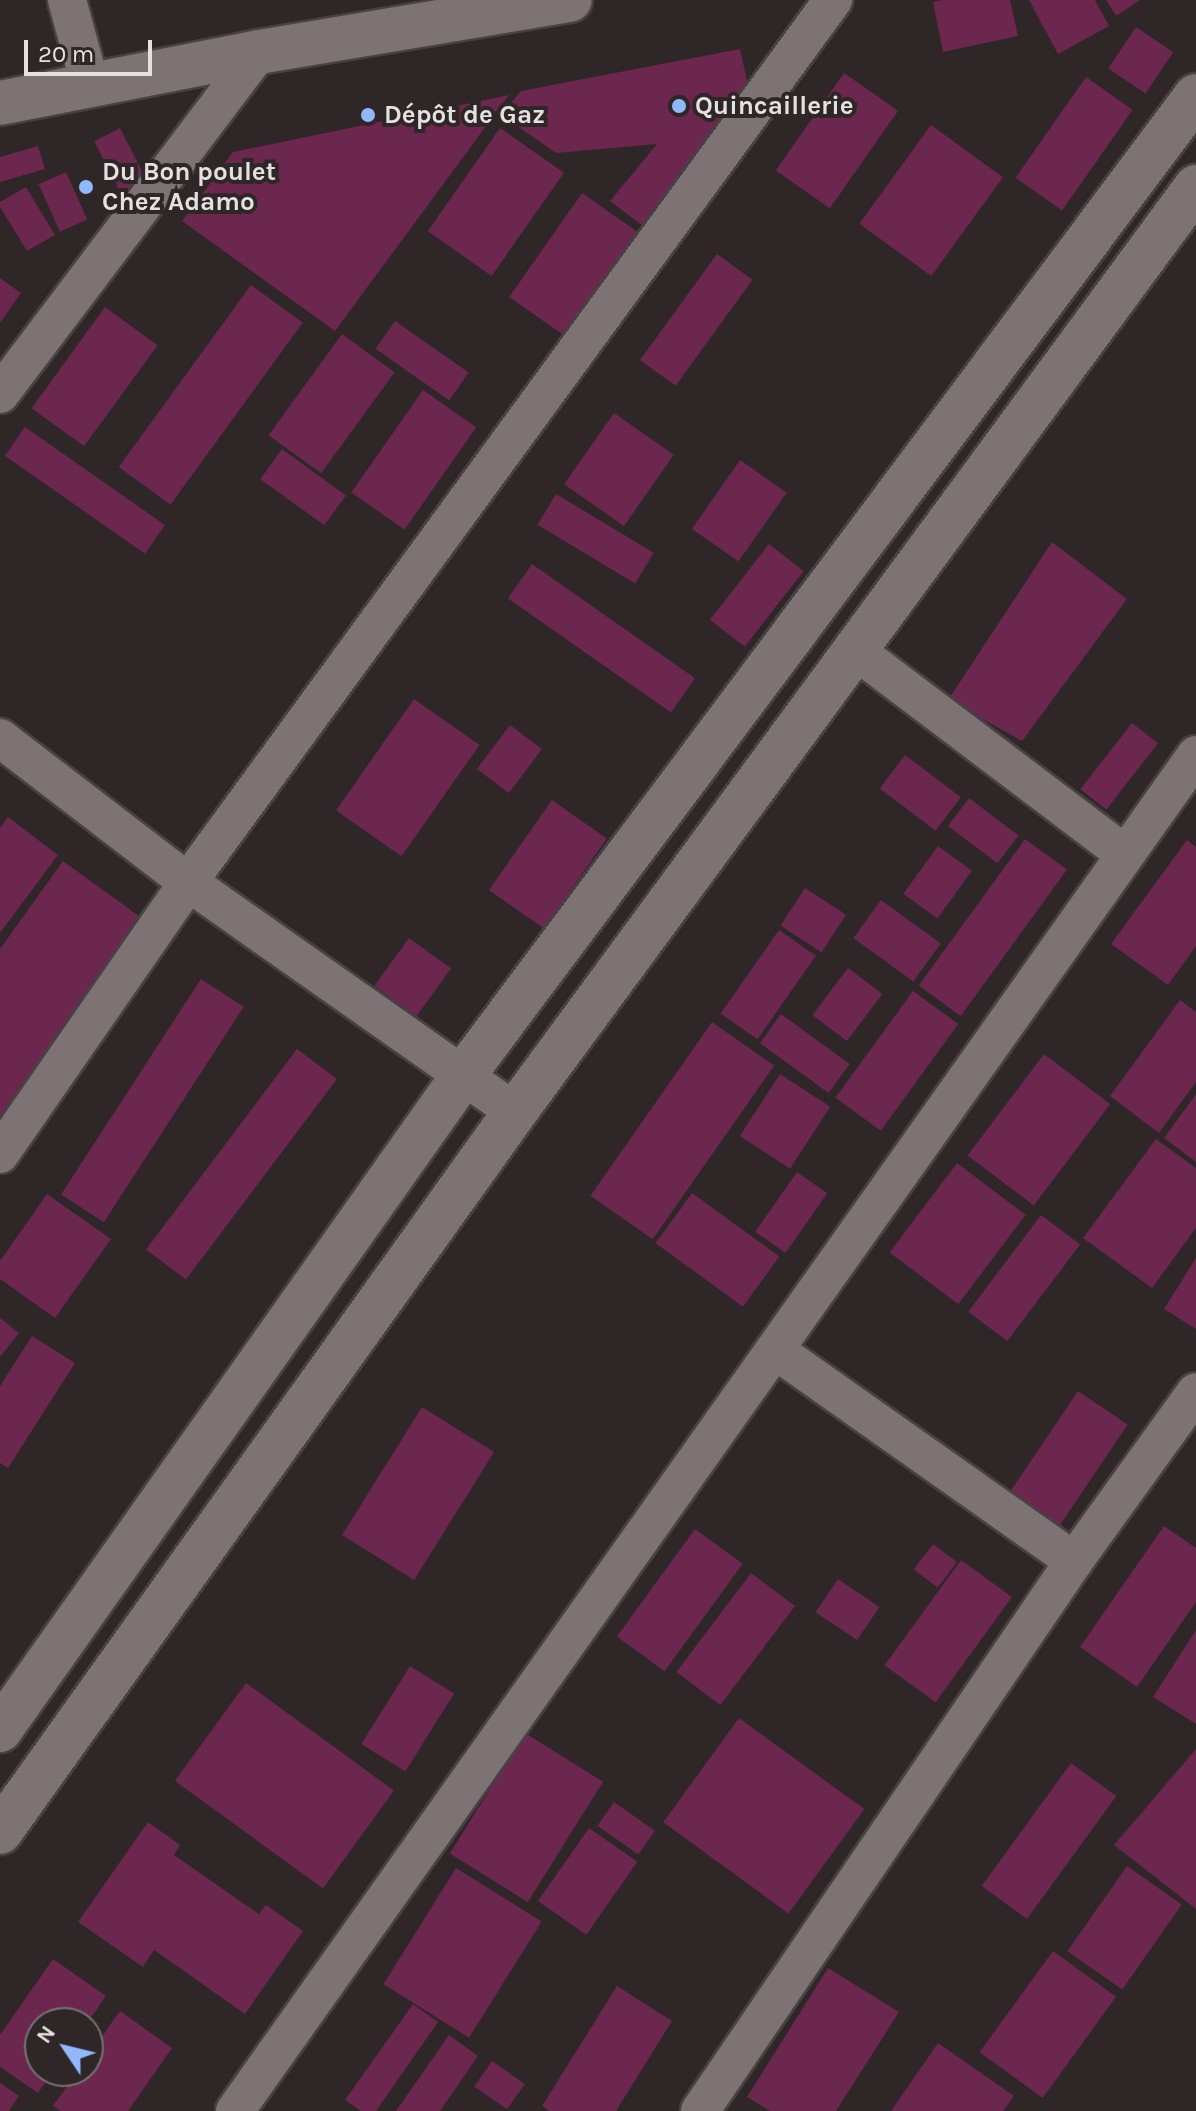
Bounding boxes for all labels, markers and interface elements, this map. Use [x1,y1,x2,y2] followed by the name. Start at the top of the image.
[28,24,156,74] scale bar
[38,40,94,68] text: 20 m
[695,90,853,122] place label: Quincaillerie
[670,97,688,115] marker: Quincaillerie
[384,99,545,131] place label: Dépôt de Gaz
[359,106,377,124] marker: Dépôt de Gaz
[102,156,276,218] place label: Du Bon poulet Chez Adamo
[77,178,95,196] marker: Du Bon poulet Chez Adamo
[24,2007,104,2087] north arrow
[31,2020,61,2048] text: N

